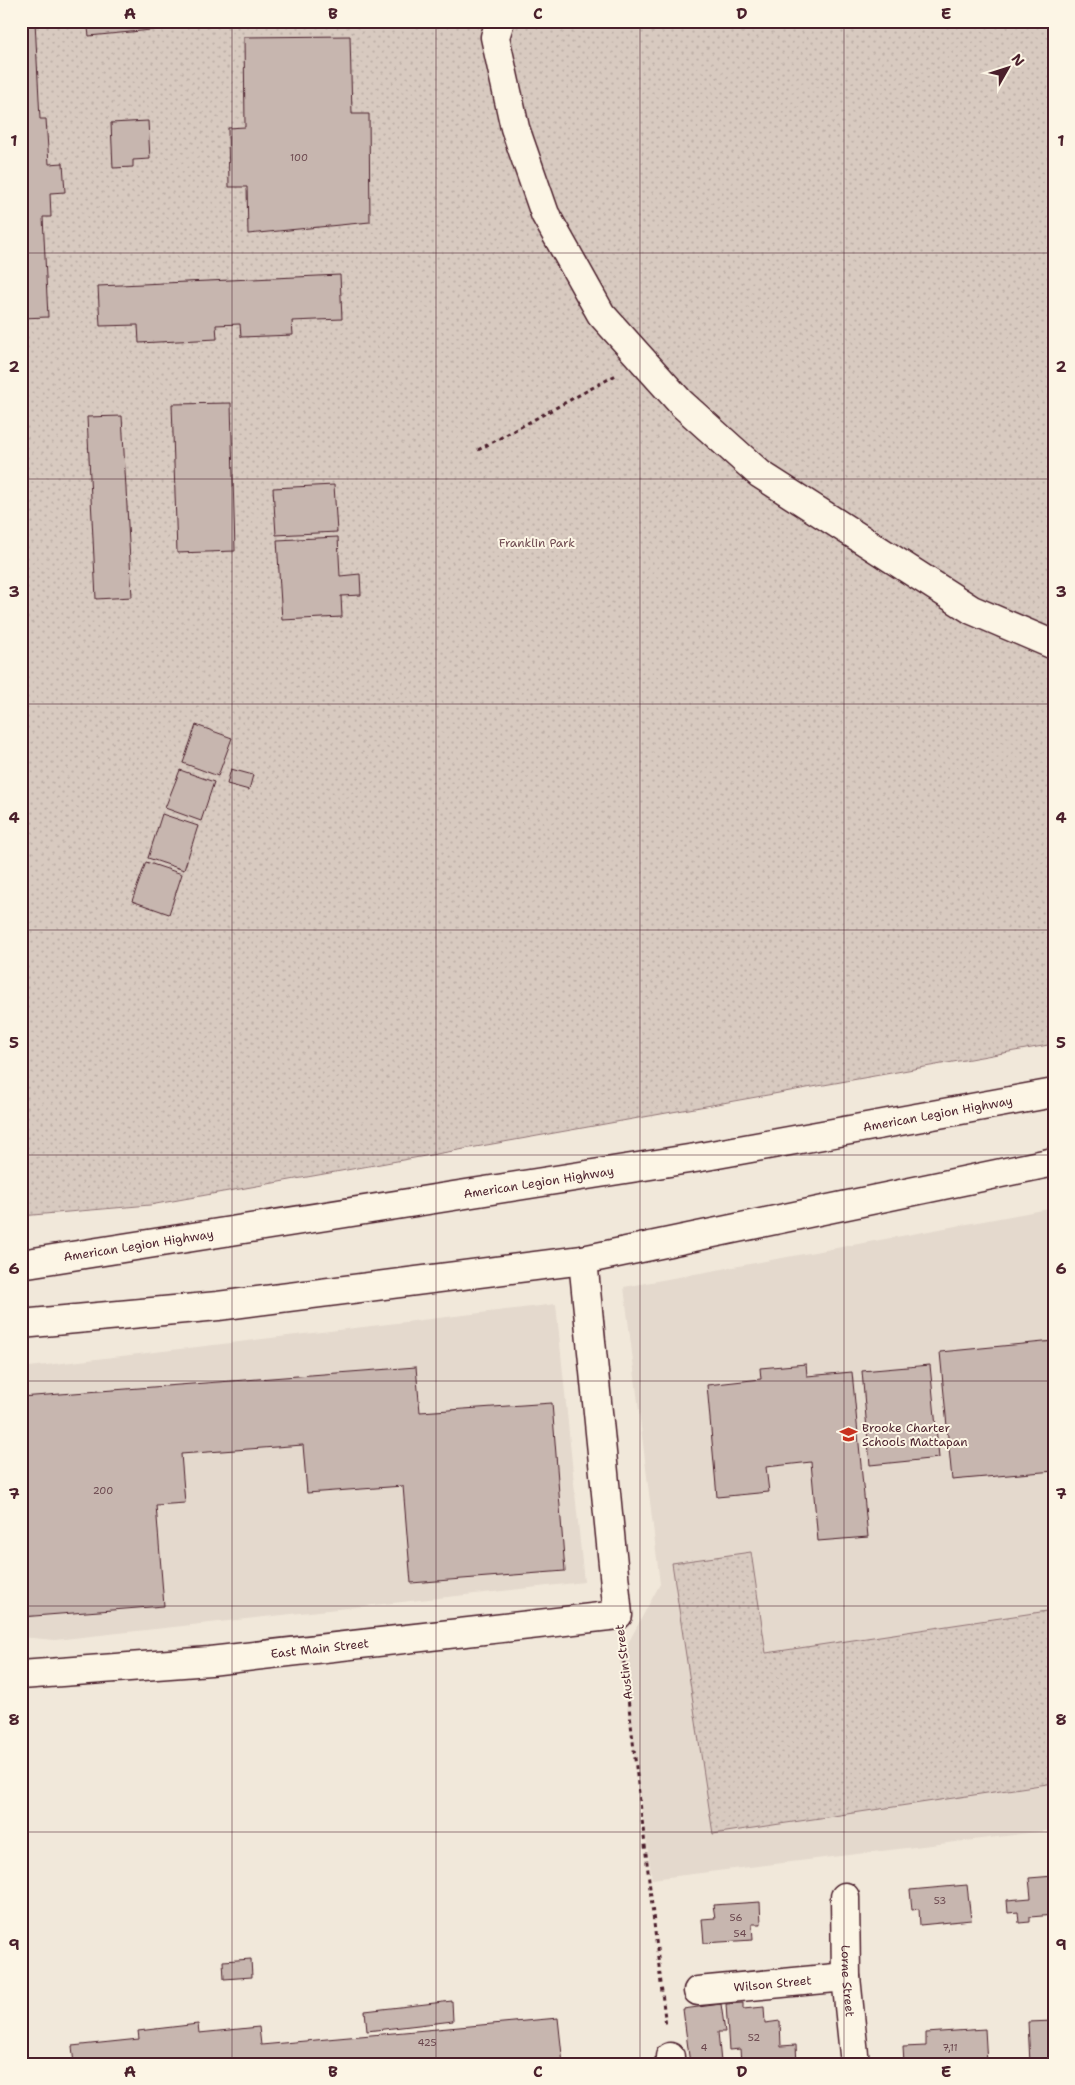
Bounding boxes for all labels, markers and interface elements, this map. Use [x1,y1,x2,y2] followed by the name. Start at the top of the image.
[124,3,136,24] text: A
[328,3,338,24] text: B
[533,3,543,24] text: C
[736,3,748,24] text: D
[941,3,951,24] text: E
[982,42,1032,92] north arrow
[1008,50,1029,70] text: N
[10,130,18,151] text: 1
[1057,130,1065,151] text: 1
[290,151,308,164] house number: 100
[8,356,20,377] text: 2
[1055,356,1067,377] text: 2
[499,535,575,551] park label: Franklin Park
[8,581,20,602] text: 3
[1055,581,1067,602] text: 3
[8,807,20,828] text: 4
[1055,807,1067,828] text: 4
[9,1032,19,1053] text: 5
[1056,1032,1066,1053] text: 5
[862,1093,1014,1135] street label: American Legion Highway
[462,1163,615,1202] street label: American Legion Highway
[62,1226,215,1265] street label: American Legion Highway
[8,1258,20,1279] text: 6
[1055,1258,1067,1279] text: 6
[862,1420,968,1450] place label: Brooke Charter Schools Mattapan
[838,1425,858,1445] school or university icon: Brooke Charter Schools Mattapan
[8,1483,20,1504] text: 7
[1055,1483,1067,1504] text: 7
[93,1484,113,1497] house number: 200
[611,1623,637,1701] street label: Austin Street
[270,1635,370,1662] street label: East Main Street
[8,1709,20,1730] text: 8
[1055,1709,1067,1730] text: 8
[934,1894,946,1907] house number: 53
[730,1911,742,1924] house number: 56
[734,1927,746,1940] house number: 54
[8,1934,20,1955] text: 9
[1055,1934,1067,1955] text: 9
[838,1945,858,2018] street label: Lorne Street
[733,1972,812,1996] street label: Wilson Street
[748,2031,760,2044] house number: 52
[417,2036,437,2049] house number: 425
[701,2041,708,2054] house number: 4
[942,2041,958,2054] house number: 7,11
[124,2061,136,2082] text: A
[328,2061,338,2082] text: B
[533,2061,543,2082] text: C
[736,2061,748,2082] text: D
[941,2061,951,2082] text: E

